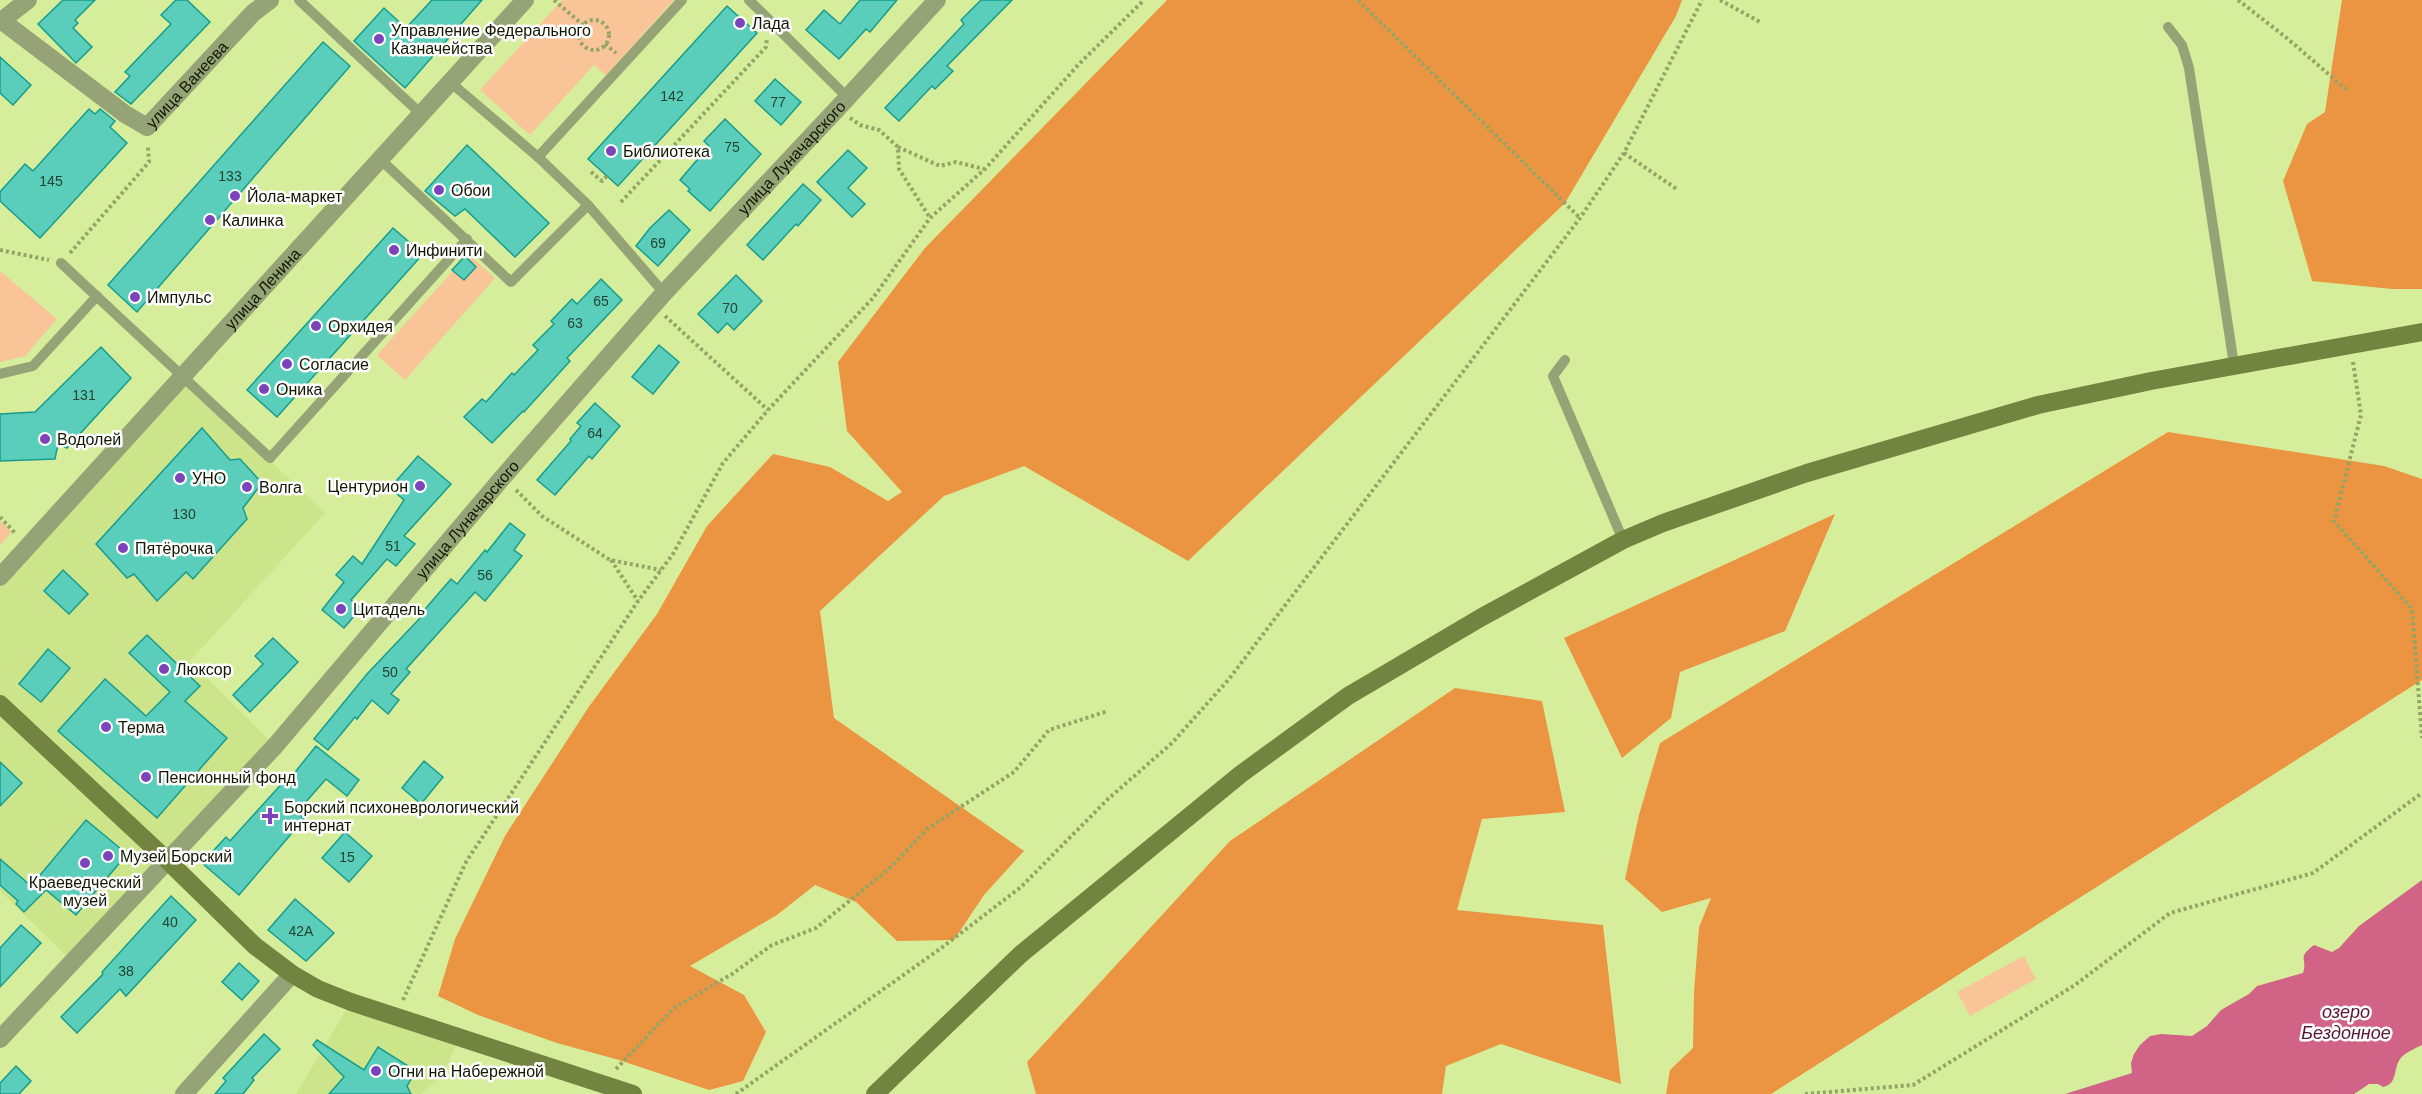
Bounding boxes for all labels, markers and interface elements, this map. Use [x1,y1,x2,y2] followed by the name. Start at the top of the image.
[752,15,790,32] place label: Лада
[733,16,747,30] marker: Лада
[391,22,591,57] place label: Управление Федерального Казначейства
[372,32,386,46] marker: Управление Федерального Казначейства
[142,38,231,131] street label: улица Ванеева
[660,88,684,104] house number: 142
[770,94,786,110] house number: 77
[734,97,849,218] street label: улица Луначарского
[724,139,740,155] house number: 75
[623,143,710,160] place label: Библиотека
[604,144,618,158] marker: Библиотека
[218,168,242,184] house number: 133
[39,173,63,189] house number: 145
[451,182,490,199] place label: Обои
[432,183,446,197] marker: Обои
[247,187,343,205] place label: Йола-маркет
[228,189,242,203] marker: Йола-маркет
[222,212,284,229] place label: Калинка
[203,213,217,227] marker: Калинка
[650,235,666,251] house number: 69
[406,242,482,259] place label: Инфинити
[387,243,401,257] marker: Инфинити
[221,245,304,332] street label: улица Ленина
[147,289,211,306] place label: Импульс
[128,290,142,304] marker: Импульс
[593,293,609,309] house number: 65
[722,300,738,316] house number: 70
[567,315,583,331] house number: 63
[328,318,393,335] place label: Орхидея
[309,319,323,333] marker: Орхидея
[299,356,369,373] place label: Согласие
[280,357,294,371] marker: Согласие
[276,381,323,398] place label: Оника
[257,382,271,396] marker: Оника
[72,387,96,403] house number: 131
[587,425,603,441] house number: 64
[57,431,121,448] place label: Водолей
[38,432,52,446] marker: Водолей
[412,457,522,582] street label: улица Луначарского
[192,470,226,487] place label: УНО
[173,471,187,485] marker: УНО
[328,478,408,495] place label: Центурион
[259,479,302,496] place label: Волга
[413,479,427,493] marker: Центурион
[240,480,254,494] marker: Волга
[172,506,196,522] house number: 130
[385,538,401,554] house number: 51
[135,540,214,557] place label: Пятёрочка
[116,541,130,555] marker: Пятёрочка
[477,567,493,583] house number: 56
[353,601,425,618] place label: Цитадель
[334,602,348,616] marker: Цитадель
[176,661,232,678] place label: Люксор
[157,662,171,676] marker: Люксор
[382,664,398,680] house number: 50
[118,719,165,736] place label: Терма
[99,720,113,734] marker: Терма
[158,769,297,786] place label: Пенсионный фонд
[139,770,153,784] marker: Пенсионный фонд
[284,799,519,834] place label: Борский психоневрологический интернат
[261,807,279,825] marker: Борский психоневрологический интернат
[120,848,232,865] place label: Музей Борский
[101,849,115,863] marker: Музей Борский
[339,849,355,865] house number: 15
[78,856,92,870] marker: Краеведческий музей
[29,874,141,909] place label: Краеведческий музей
[162,914,178,930] house number: 40
[289,923,314,939] house number: 42А
[118,963,134,979] house number: 38
[2301,1002,2391,1043] water label: озеро Бездонное
[388,1063,544,1080] place label: Огни на Набережной
[369,1064,383,1078] marker: Огни на Набережной

